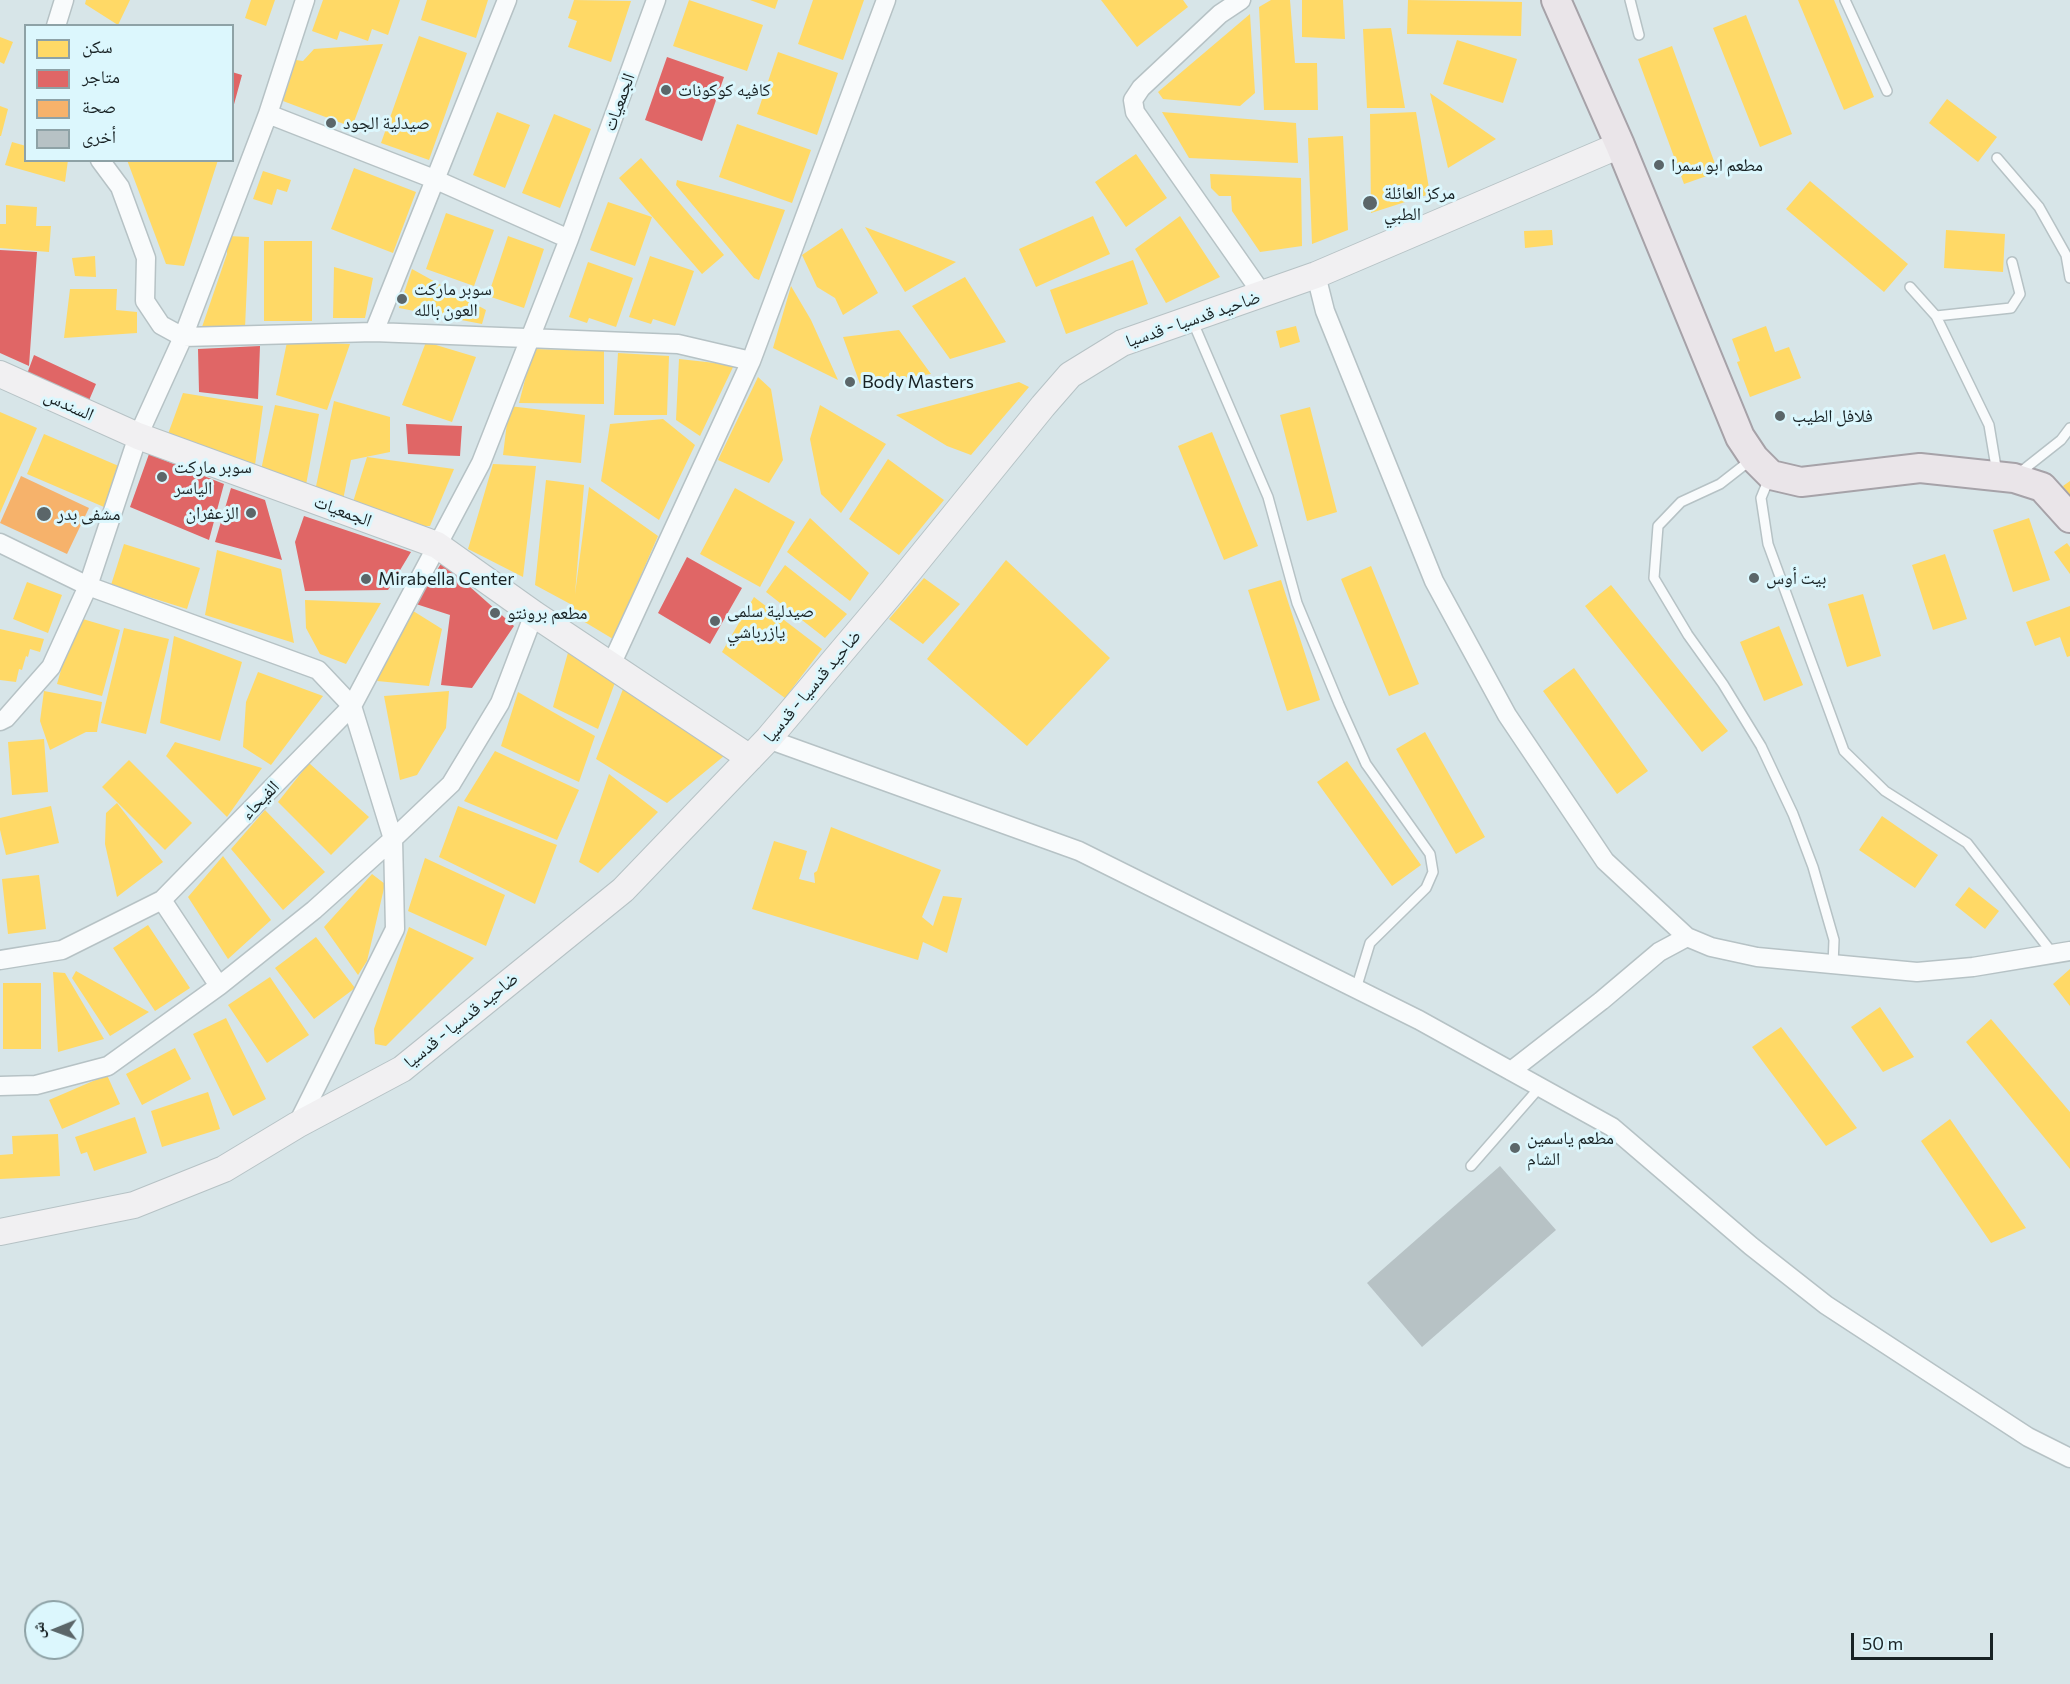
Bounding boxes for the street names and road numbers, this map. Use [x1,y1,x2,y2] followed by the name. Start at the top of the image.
[599,70,639,134] street label: الجمعيات
[1123,286,1263,352] street label: ضاحيد قدسيا - قدسيا
[41,385,97,425] street label: السندس
[311,491,375,531] street label: الجمعيات
[758,625,866,747] street label: ضاحيد قدسيا - قدسيا
[236,776,284,824] street label: الفيحاء
[399,967,523,1073] street label: ضاحيد قدسيا - قدسيا

